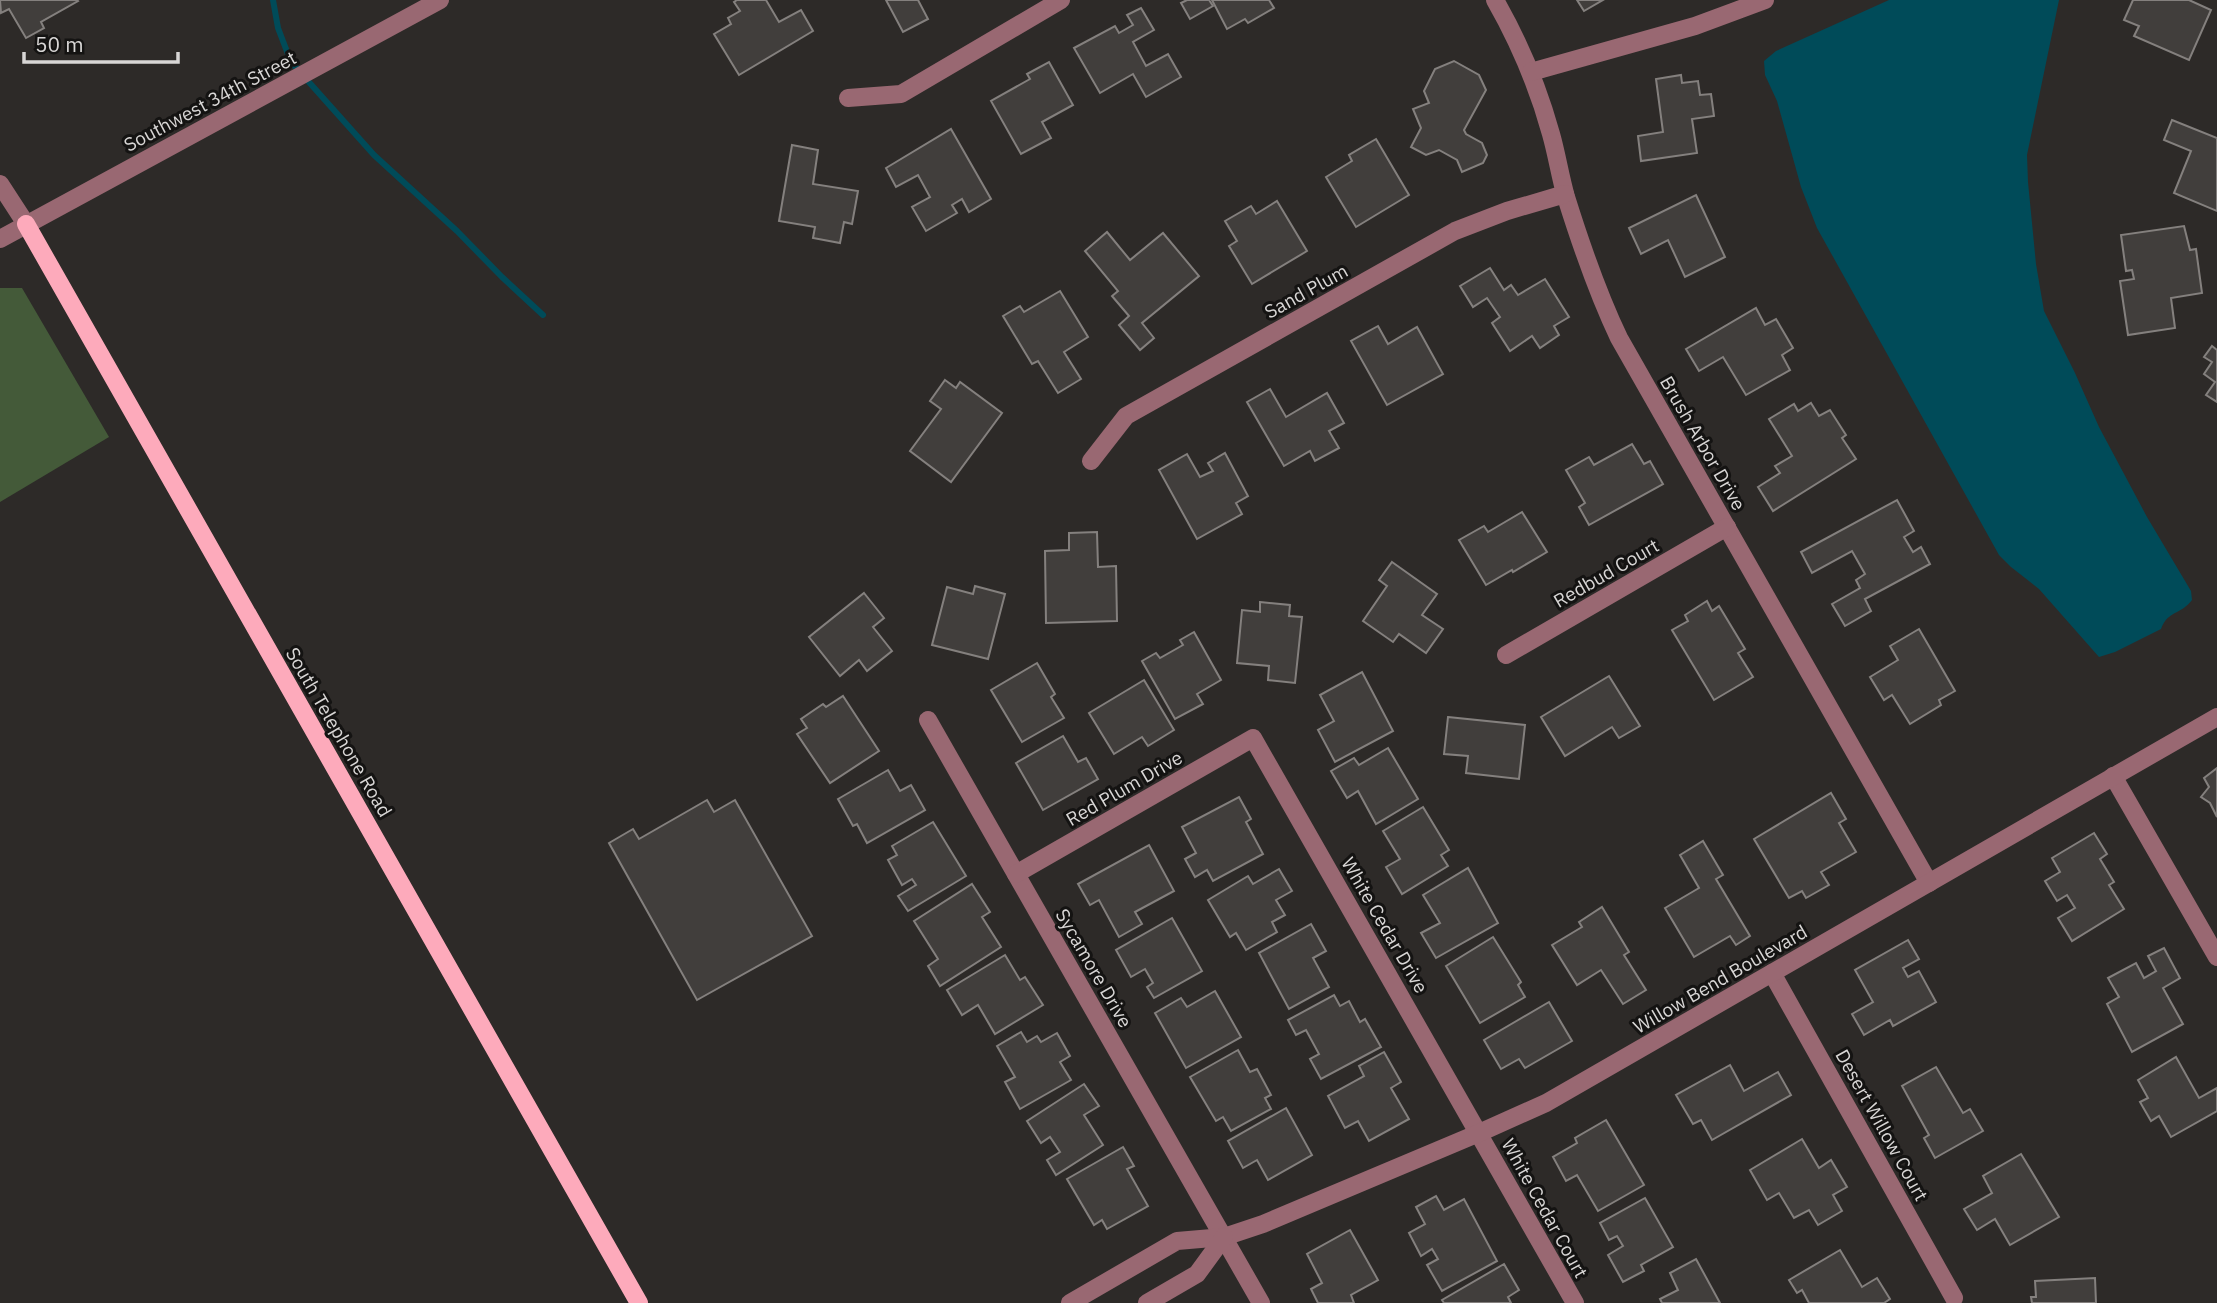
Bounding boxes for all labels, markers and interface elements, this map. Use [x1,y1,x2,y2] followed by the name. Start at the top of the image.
[24,21,178,65] scale bar
[35,30,84,58] text: 50 m
[120,45,300,157] street label: Southwest 34th Street
[1260,258,1352,324] street label: Sand Plum
[1655,372,1751,514] street label: Brush Arbor Drive
[1549,533,1663,613] street label: Redbud Court
[281,643,397,821] street label: South Telephone Road
[1062,745,1186,831] street label: Red Plum Drive
[1336,853,1434,997] street label: White Cedar Drive
[1050,904,1138,1032] street label: Sycamore Drive
[1629,919,1811,1039] street label: Willow Bend Boulevard
[1830,1045,1934,1205] street label: Desert Willow Court
[1497,1134,1593,1282] street label: White Cedar Court

